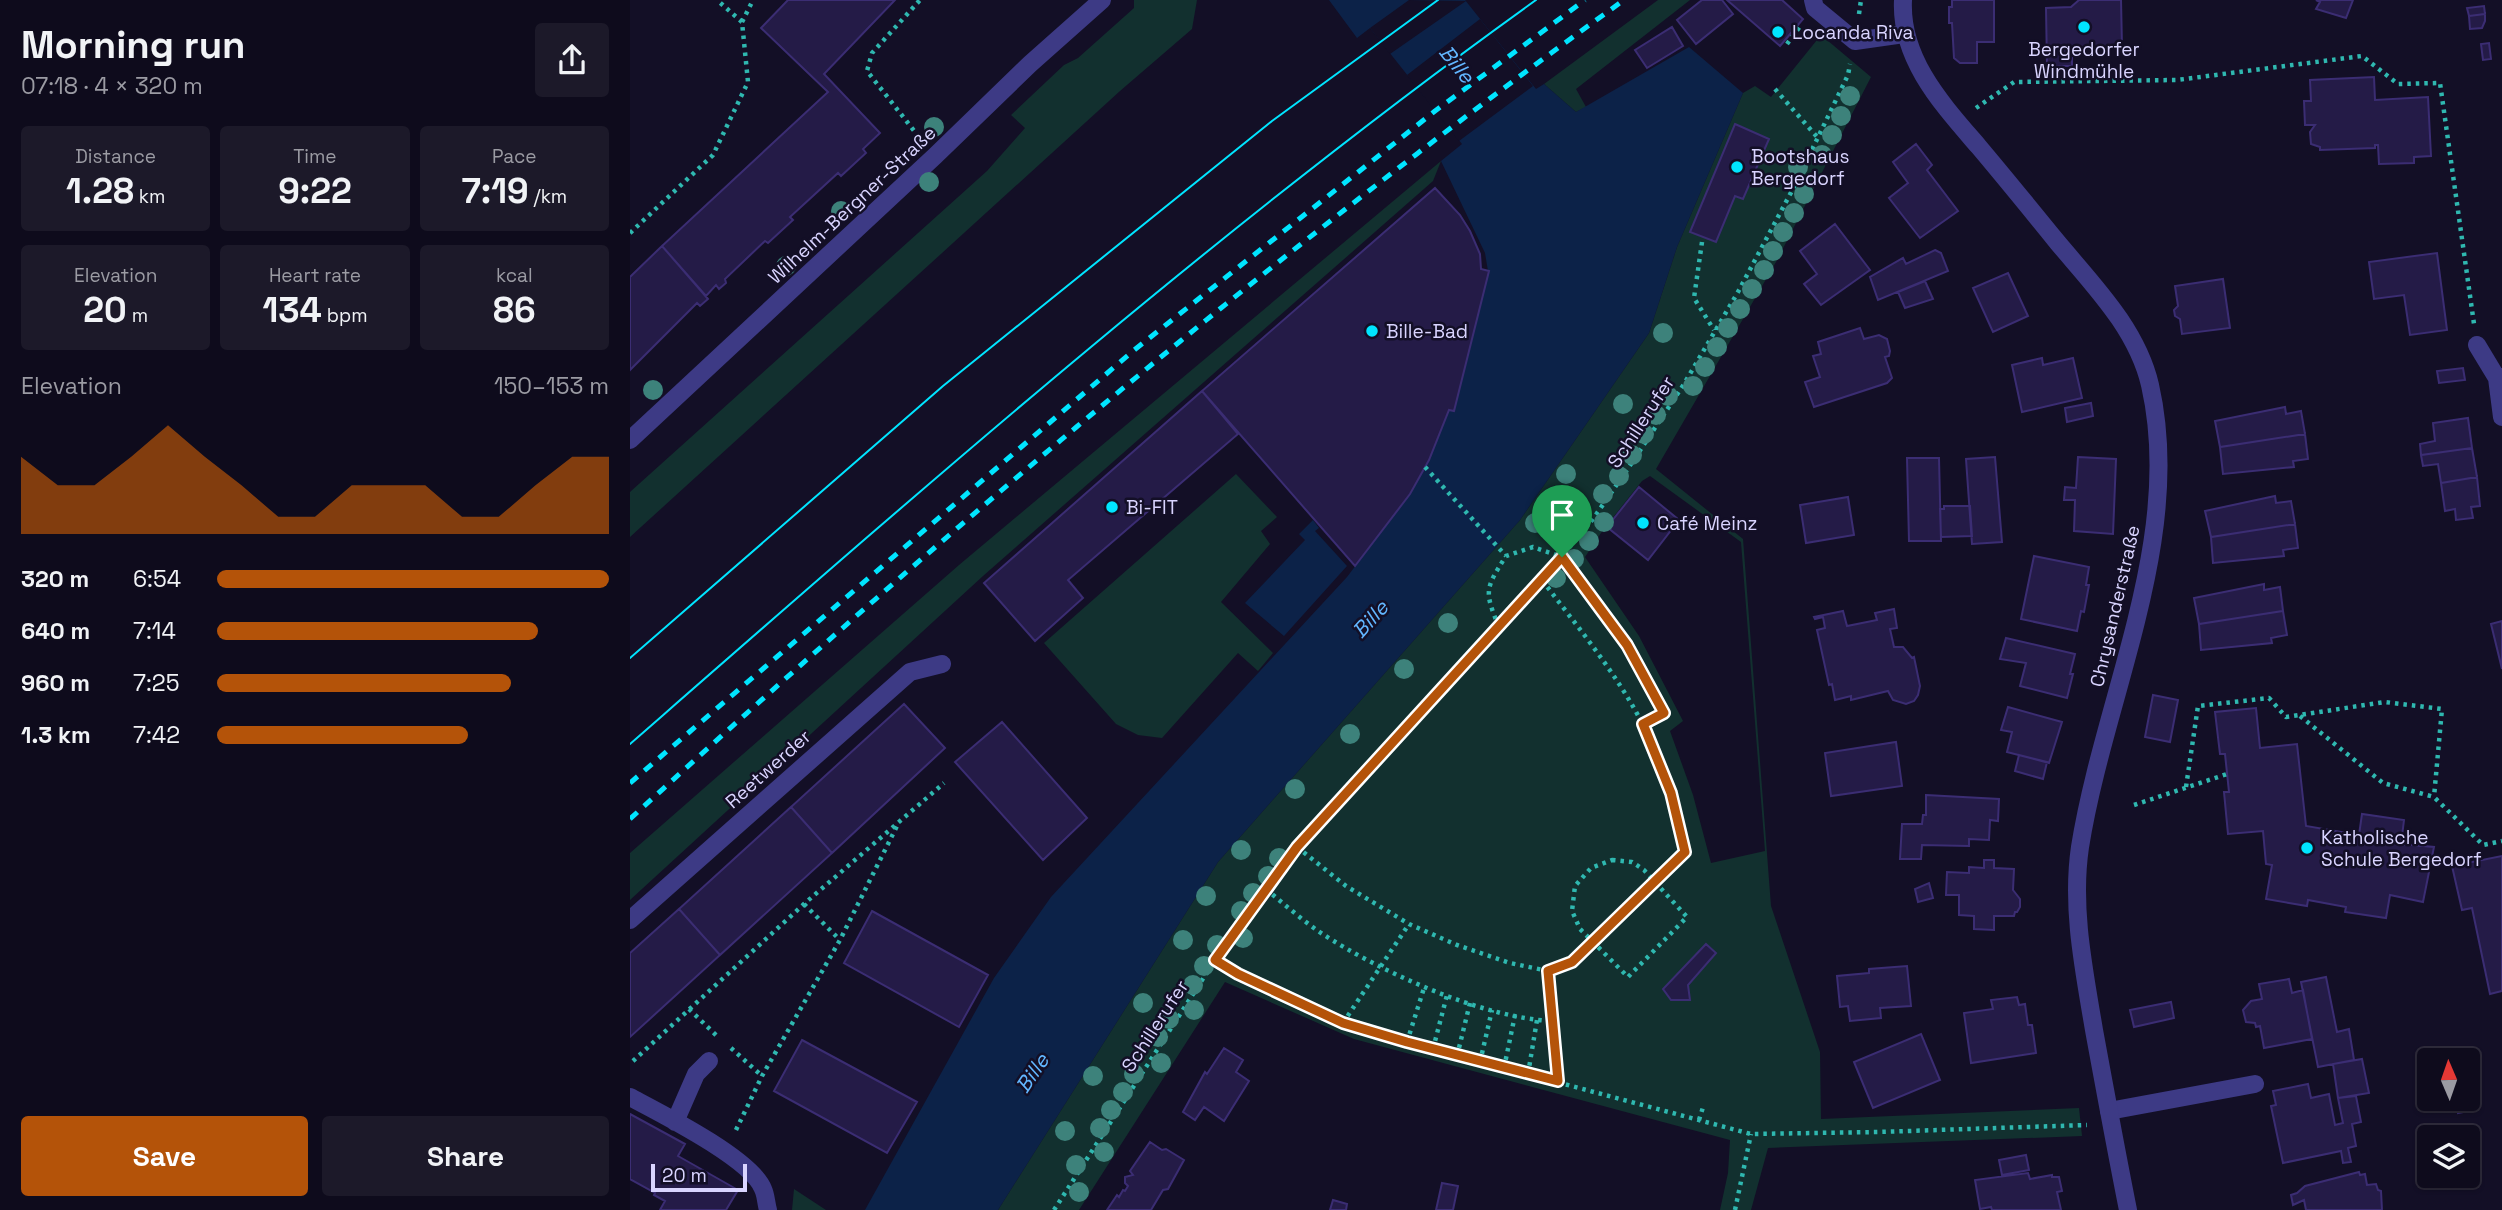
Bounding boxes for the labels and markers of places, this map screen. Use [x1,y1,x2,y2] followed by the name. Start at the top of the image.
[2076,19,2092,35] marker: Bergedorfer Windmühle
[1792,20,1914,45] place label: Locanda Riva
[1770,24,1786,40] marker: Locanda Riva
[2028,37,2140,84] place label: Bergedorfer Windmühle
[1751,144,1849,191] place label: Bootshaus Bergedorf
[1729,159,1745,175] marker: Bootshaus Bergedorf
[1386,319,1468,344] place label: Bille-Bad
[1364,323,1380,339] marker: Bille-Bad
[1532,485,1592,557] pin
[1126,495,1178,520] place label: Bi-FIT
[1104,499,1120,515] marker: Bi-FIT
[1657,511,1757,536] place label: Café Meinz
[1635,515,1651,531] marker: Café Meinz
[2321,825,2482,872] place label: Katholische Schule Bergedorf
[2299,840,2315,856] marker: Katholische Schule Bergedorf

